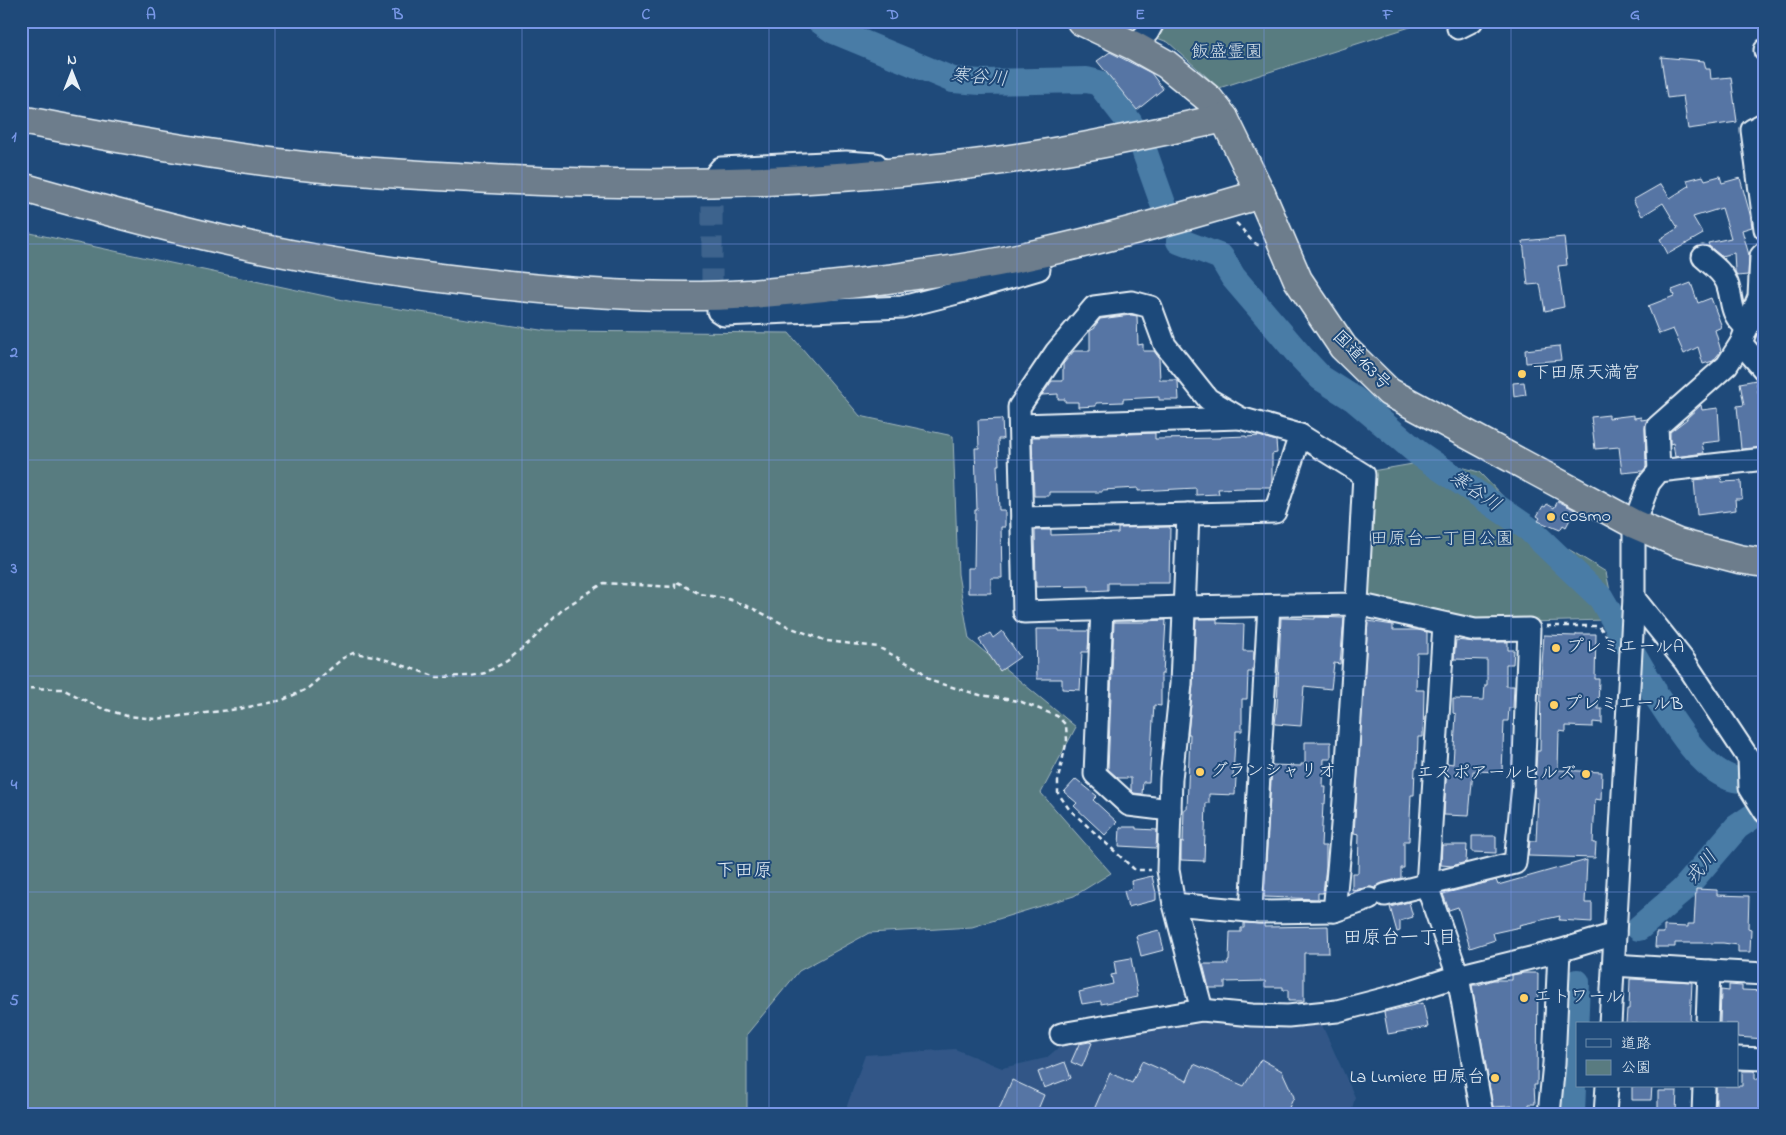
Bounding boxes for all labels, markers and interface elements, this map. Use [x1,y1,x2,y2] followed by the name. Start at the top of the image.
[146,3,156,27] text: A
[392,3,404,27] text: B
[642,3,651,27] text: C
[886,3,899,27] text: D
[1135,3,1145,27] text: E
[1382,3,1394,27] text: F
[1630,3,1640,27] text: G
[1191,40,1263,66] park label: 飯盛霊園
[48,48,98,98] north arrow
[67,50,77,71] text: N
[949,62,1009,94] water label: 寒谷川
[11,125,17,149] text: 1
[1326,325,1396,397] street label: 国道163号
[9,341,18,365] text: 2
[1532,361,1640,387] place label: 下田原天満宮
[1516,368,1528,380] marker: 下田原天満宮
[1444,465,1506,519] water label: 寒谷川
[1561,504,1611,530] place label: cosmo
[1545,511,1557,523] marker: cosmo
[1370,527,1514,553] park label: 田原台一丁目公園
[10,557,18,581] text: 3
[1566,635,1684,661] place label: プレミエールA
[1550,642,1562,654] marker: プレミエールA
[1564,692,1683,718] place label: プレミエールB
[1548,699,1560,711] marker: プレミエールB
[1210,759,1336,785] place label: グランシャリオ
[1416,761,1576,787] place label: エスポアールヒルズ
[1194,766,1206,778] marker: グランシャリオ
[1580,768,1592,780] marker: エスポアールヒルズ
[10,773,18,797] text: 4
[1679,845,1725,891] water label: 戎川
[715,858,773,885] district label: 下田原
[1343,925,1457,952] district label: 田原台一丁目
[1534,985,1623,1011] place label: エトワール
[9,989,19,1013] text: 5
[1518,992,1530,1004] marker: エトワール
[1576,1022,1738,1088] legend
[1621,1033,1651,1055] text: 道路
[1621,1057,1651,1079] text: 公園
[1350,1065,1485,1091] place label: La Lumiere 田原台
[1489,1072,1501,1084] marker: La Lumiere 田原台

